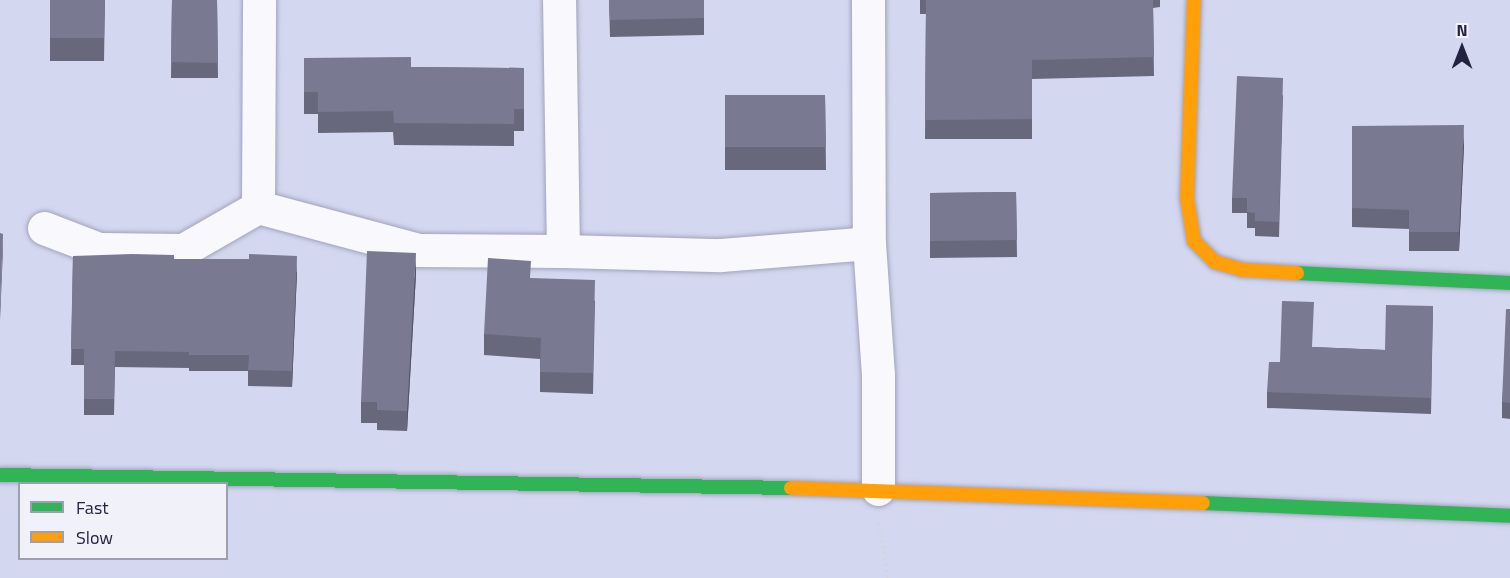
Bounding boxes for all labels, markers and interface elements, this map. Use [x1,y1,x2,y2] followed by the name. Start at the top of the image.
[1432,18,1492,78] north arrow
[1456,18,1468,42] text: N
[18,482,228,560] legend
[76,494,109,521] text: Fast
[76,524,113,551] text: Slow

